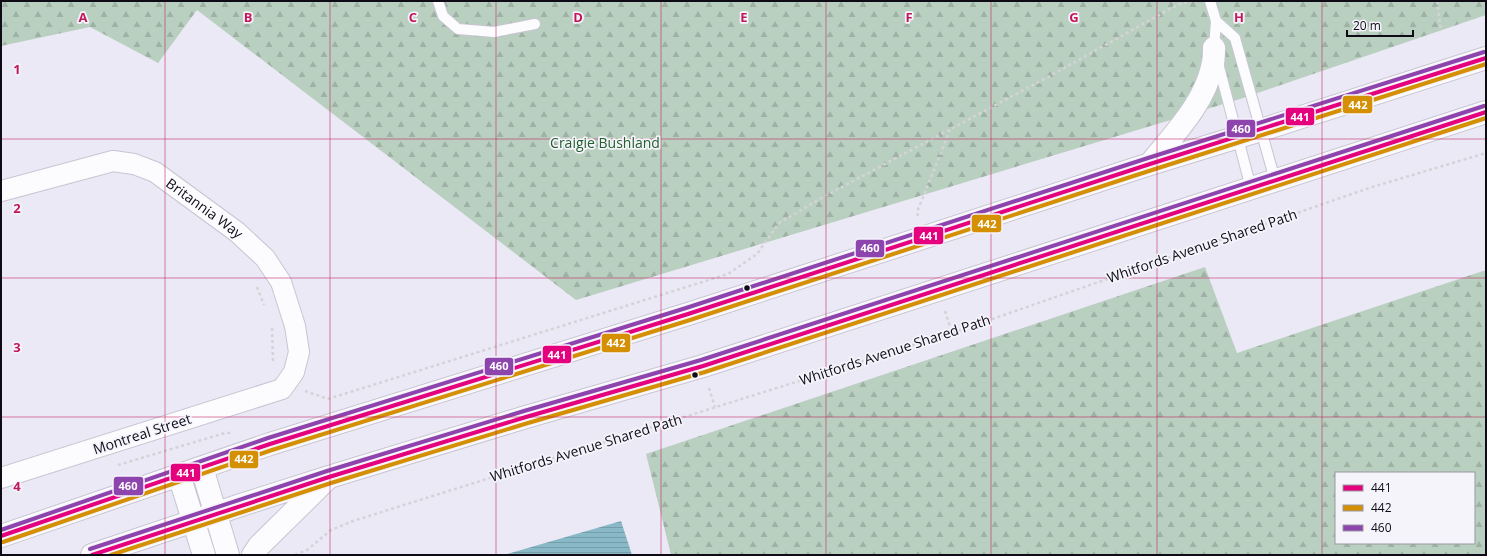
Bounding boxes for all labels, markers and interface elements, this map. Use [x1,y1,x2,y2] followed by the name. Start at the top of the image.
[79,8,88,26] text: A
[244,8,253,26] text: B
[409,8,417,26] text: C
[573,8,583,26] text: D
[740,8,748,26] text: E
[905,8,913,26] text: F
[1069,8,1079,26] text: G
[1234,8,1244,26] text: H
[1347,12,1413,38] scale bar
[1353,17,1381,34] text: 20 m
[13,60,21,78] text: 1
[1342,95,1373,114] line badge: 442
[1349,97,1367,112] text: 442
[1285,107,1315,126] line badge: 441
[1291,109,1309,124] text: 441
[1226,119,1256,138] line badge: 460
[1232,121,1250,136] text: 460
[550,133,660,152] park label: Craigie Bushland
[162,173,248,243] street label: Britannia Way
[13,199,21,217] text: 2
[1104,204,1299,287] street label: Whitfords Avenue Shared Path
[971,214,1002,233] line badge: 442
[978,216,996,231] text: 442
[913,226,944,245] line badge: 441
[920,228,938,243] text: 441
[855,239,885,258] line badge: 460
[861,240,879,255] text: 460
[742,283,752,293] unlabelled marker
[797,310,993,389] street label: Whitfords Avenue Shared Path
[601,333,631,353] line badge: 442
[607,335,625,350] text: 442
[13,338,21,356] text: 3
[542,345,572,364] line badge: 441
[548,347,566,362] text: 441
[484,357,514,376] line badge: 460
[490,358,508,373] text: 460
[690,370,700,380] unlabelled marker
[90,409,193,458] street label: Montreal Street
[488,409,684,486] street label: Whitfords Avenue Shared Path
[229,450,259,469] line badge: 442
[235,451,253,466] text: 442
[170,463,201,482] line badge: 441
[177,465,195,480] text: 441
[1335,472,1475,544] legend
[113,476,144,496] line badge: 460
[13,477,21,495] text: 4
[119,478,137,493] text: 460
[1371,479,1392,496] text: 441
[1371,499,1392,516] text: 442
[1371,519,1392,536] text: 460

